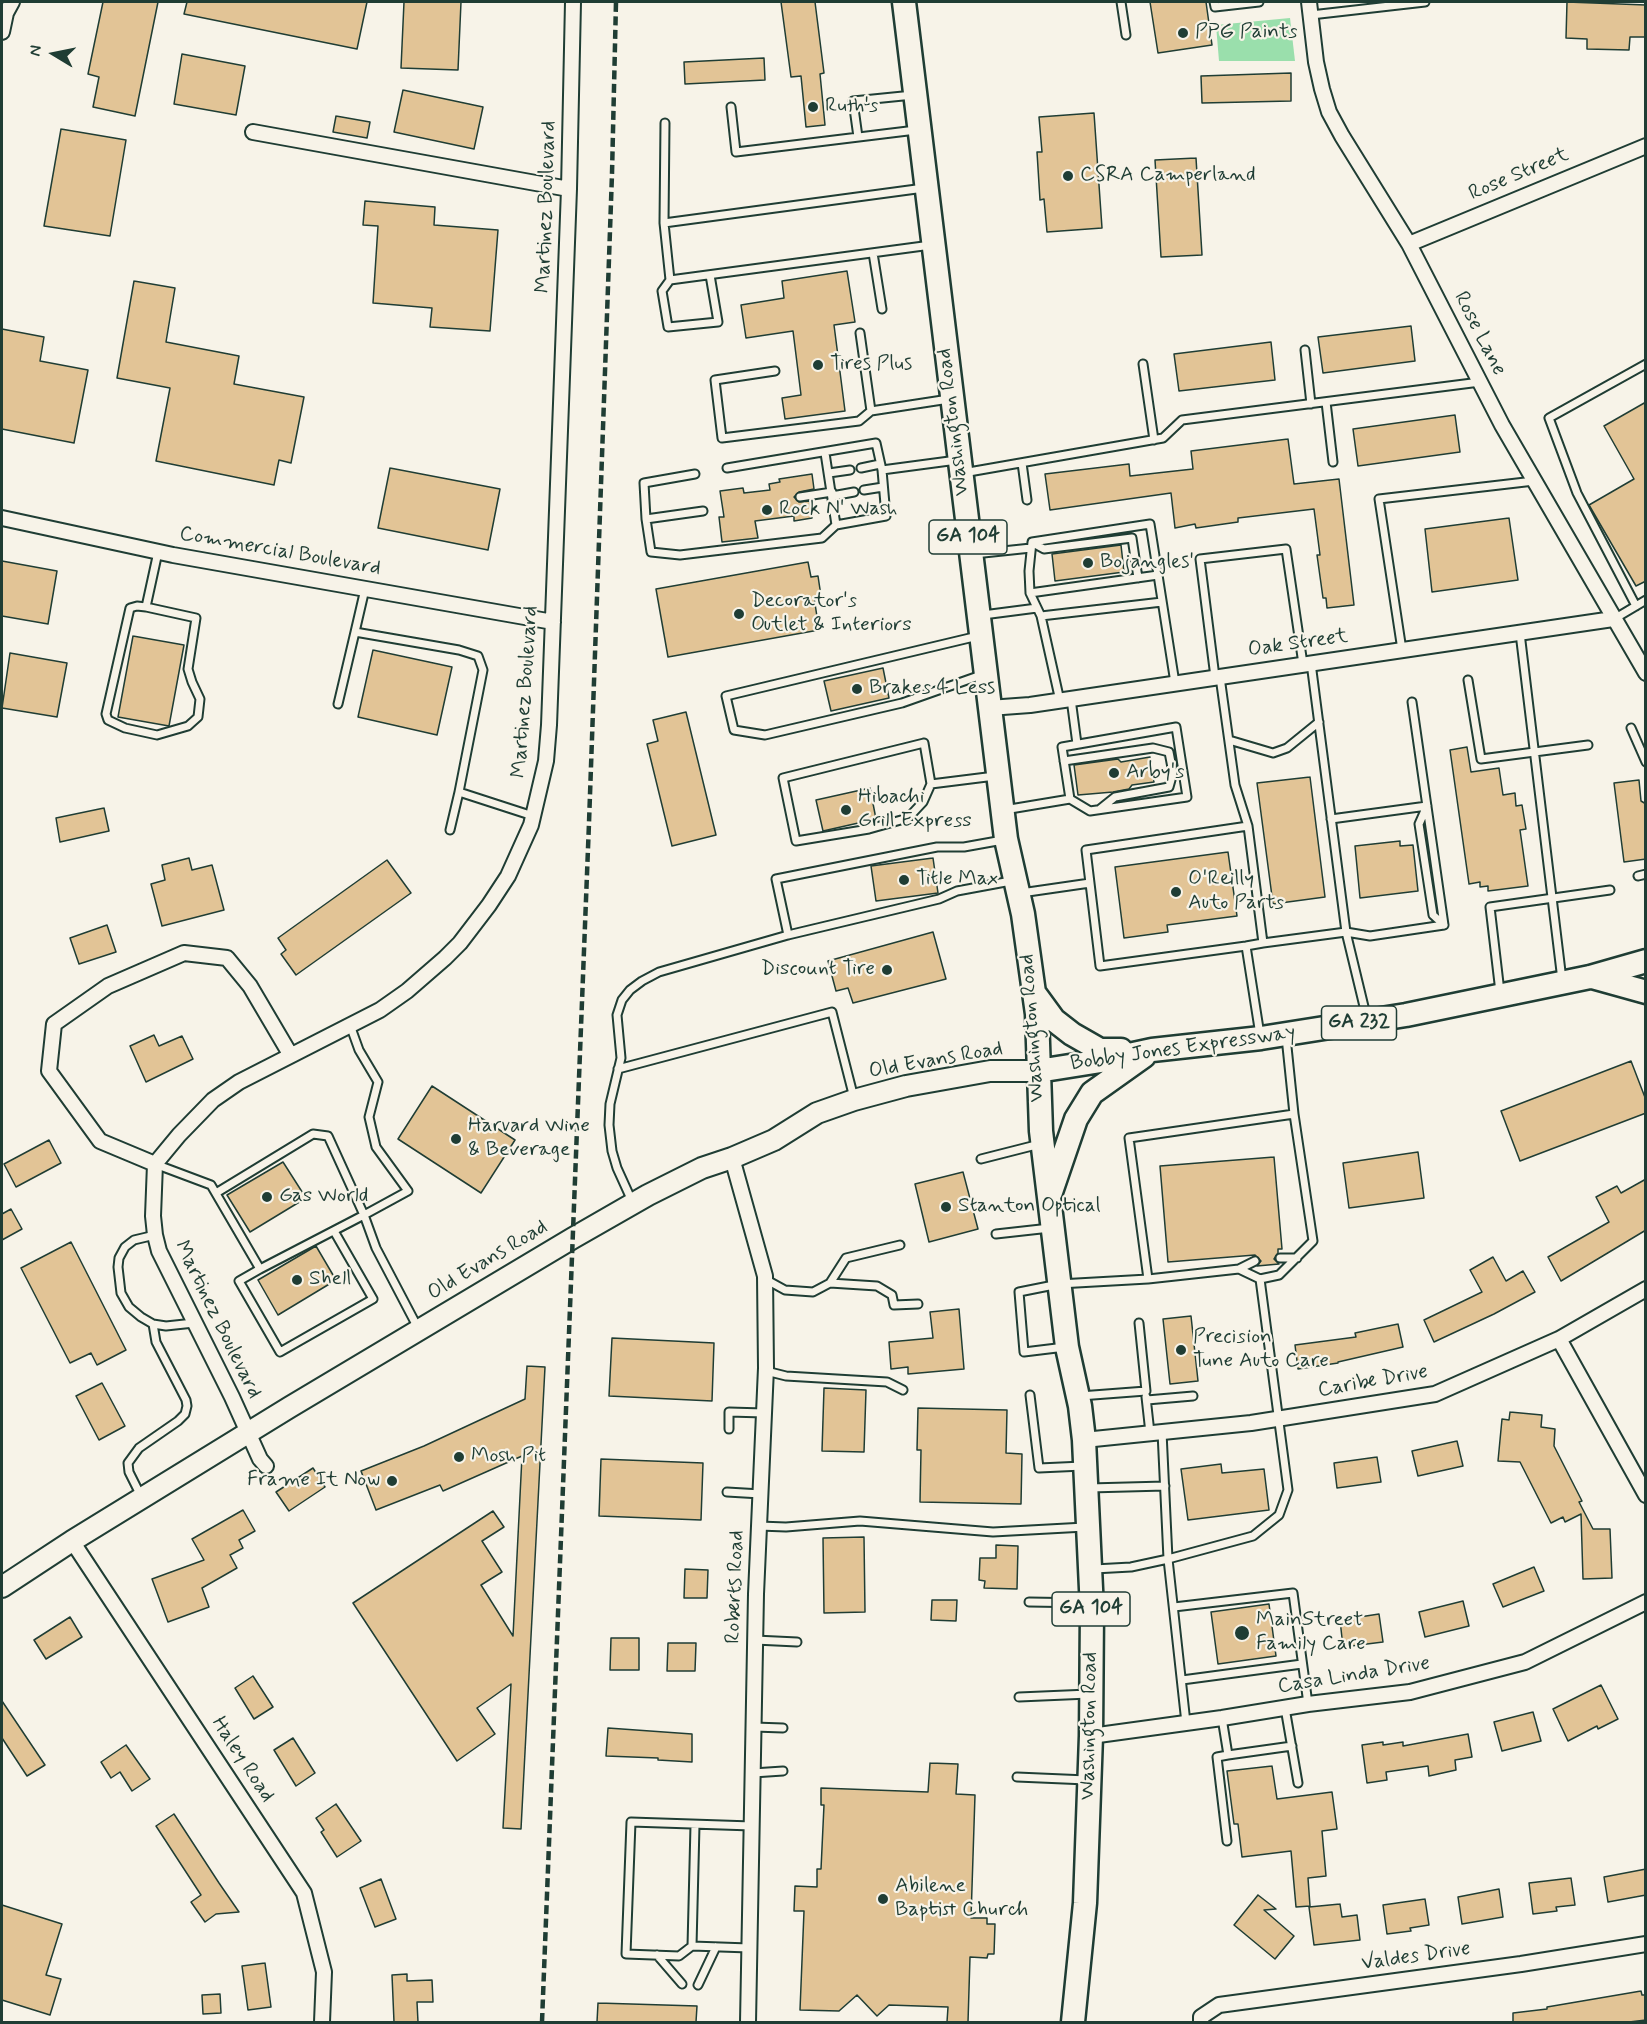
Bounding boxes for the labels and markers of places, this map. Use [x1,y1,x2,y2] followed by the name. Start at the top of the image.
[1195,20,1298,46] place label: PPG Paints
[1176,26,1190,40] marker: PPG Paints
[825,94,878,120] place label: Ruth's
[806,100,820,114] marker: Ruth's
[1080,163,1256,189] place label: CSRA Camperland
[1061,169,1075,183] marker: CSRA Camperland
[830,352,912,378] place label: Tires Plus
[811,358,825,372] marker: Tires Plus
[779,497,898,523] place label: Rock N' Wash
[760,503,774,517] marker: Rock N' Wash
[1100,550,1194,576] place label: Bojangles'
[1081,556,1095,570] marker: Bojangles'
[751,589,912,639] place label: Decorator's Outlet & Interiors
[732,607,746,621] marker: Decorator's Outlet & Interiors
[869,676,995,702] place label: Brakes 4 Less
[850,682,864,696] marker: Brakes 4 Less
[1126,760,1185,786] place label: Arby's
[1107,766,1121,780] marker: Arby's
[858,785,972,835] place label: Hibachi Grill Express
[839,803,853,817] marker: Hibachi Grill Express
[916,867,998,893] place label: Title Max
[1188,867,1284,917] place label: O'Reilly Auto Parts
[897,873,911,887] marker: Title Max
[1169,885,1183,899] marker: O'Reilly Auto Parts
[761,957,875,983] place label: Discount Tire
[880,963,894,977] marker: Discount Tire
[468,1114,590,1164] place label: Harvard Wine & Beverage
[449,1132,463,1146] marker: Harvard Wine & Beverage
[279,1184,368,1210] place label: Gas World
[260,1190,274,1204] marker: Gas World
[958,1194,1101,1220] place label: Stanton Optical
[939,1200,953,1214] marker: Stanton Optical
[309,1267,351,1293] place label: Shell
[290,1273,304,1287] marker: Shell
[1193,1325,1329,1375] place label: Precision Tune Auto Care
[1174,1343,1188,1357] marker: Precision Tune Auto Care
[471,1444,546,1470] place label: Mosh Pit
[452,1450,466,1464] marker: Mosh Pit
[247,1468,380,1494] place label: Frame It Now
[385,1474,399,1488] marker: Frame It Now
[1256,1608,1366,1658] place label: MainStreet Family Care
[1233,1624,1251,1642] marker: MainStreet Family Care
[895,1874,1028,1924] place label: Abilene Baptist Church
[876,1892,890,1906] marker: Abilene Baptist Church

